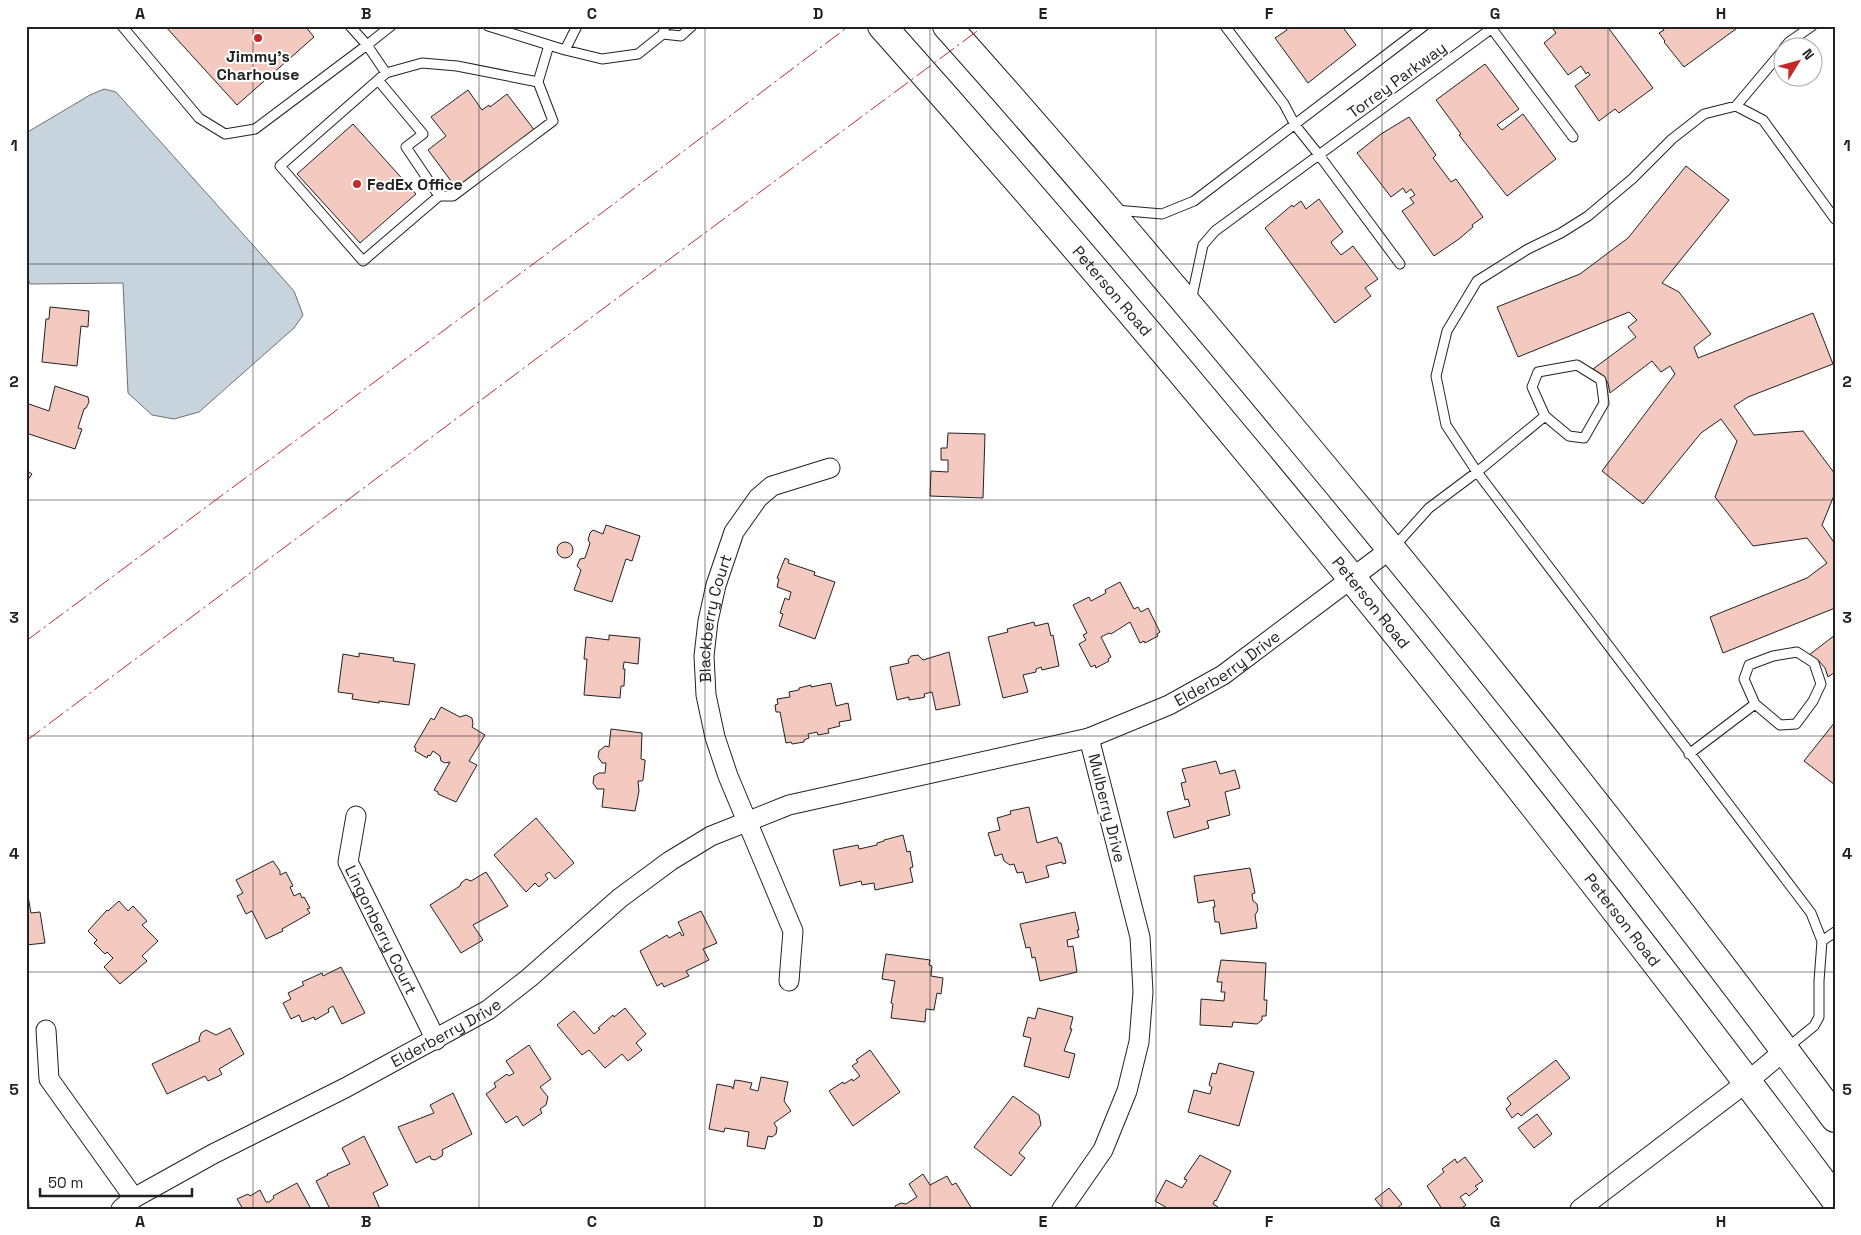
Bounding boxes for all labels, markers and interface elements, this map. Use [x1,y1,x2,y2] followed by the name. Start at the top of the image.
[135,3,145,24] text: A
[361,3,371,24] text: B
[587,3,597,24] text: C
[813,3,823,24] text: D
[1039,3,1048,24] text: E
[1265,3,1274,24] text: F
[1490,3,1500,24] text: G
[1716,3,1726,24] text: H
[252,32,264,44] marker: Jimmy's Charhouse
[1343,37,1451,123] street label: Torrey Parkway
[1774,38,1824,88] north arrow
[1798,45,1818,63] text: N
[217,46,299,85] place label: Jimmy's Charhouse
[10,135,18,156] text: 1
[1843,135,1851,156] text: 1
[367,174,463,195] place label: FedEx Office
[351,178,363,190] marker: FedEx Office
[1068,241,1157,340] street label: Peterson Road
[9,371,19,392] text: 2
[1842,371,1852,392] text: 2
[693,551,736,683] street label: Blackberry Court
[1328,552,1415,653] street label: Peterson Road
[9,607,19,628] text: 3
[1842,607,1852,628] text: 3
[1170,625,1284,711] street label: Elderberry Drive
[1083,751,1131,865] street label: Mulberry Drive
[9,843,19,864] text: 4
[1842,843,1852,864] text: 4
[341,861,422,998] street label: Lingonberry Court
[1580,869,1666,971] street label: Peterson Road
[387,993,505,1072] street label: Elderberry Drive
[9,1079,19,1100] text: 5
[1842,1079,1852,1100] text: 5
[40,1165,192,1197] scale bar
[48,1173,83,1192] text: 50 m
[135,1211,145,1232] text: A
[361,1211,371,1232] text: B
[587,1211,597,1232] text: C
[813,1211,823,1232] text: D
[1039,1211,1048,1232] text: E
[1265,1211,1274,1232] text: F
[1490,1211,1500,1232] text: G
[1716,1211,1726,1232] text: H

